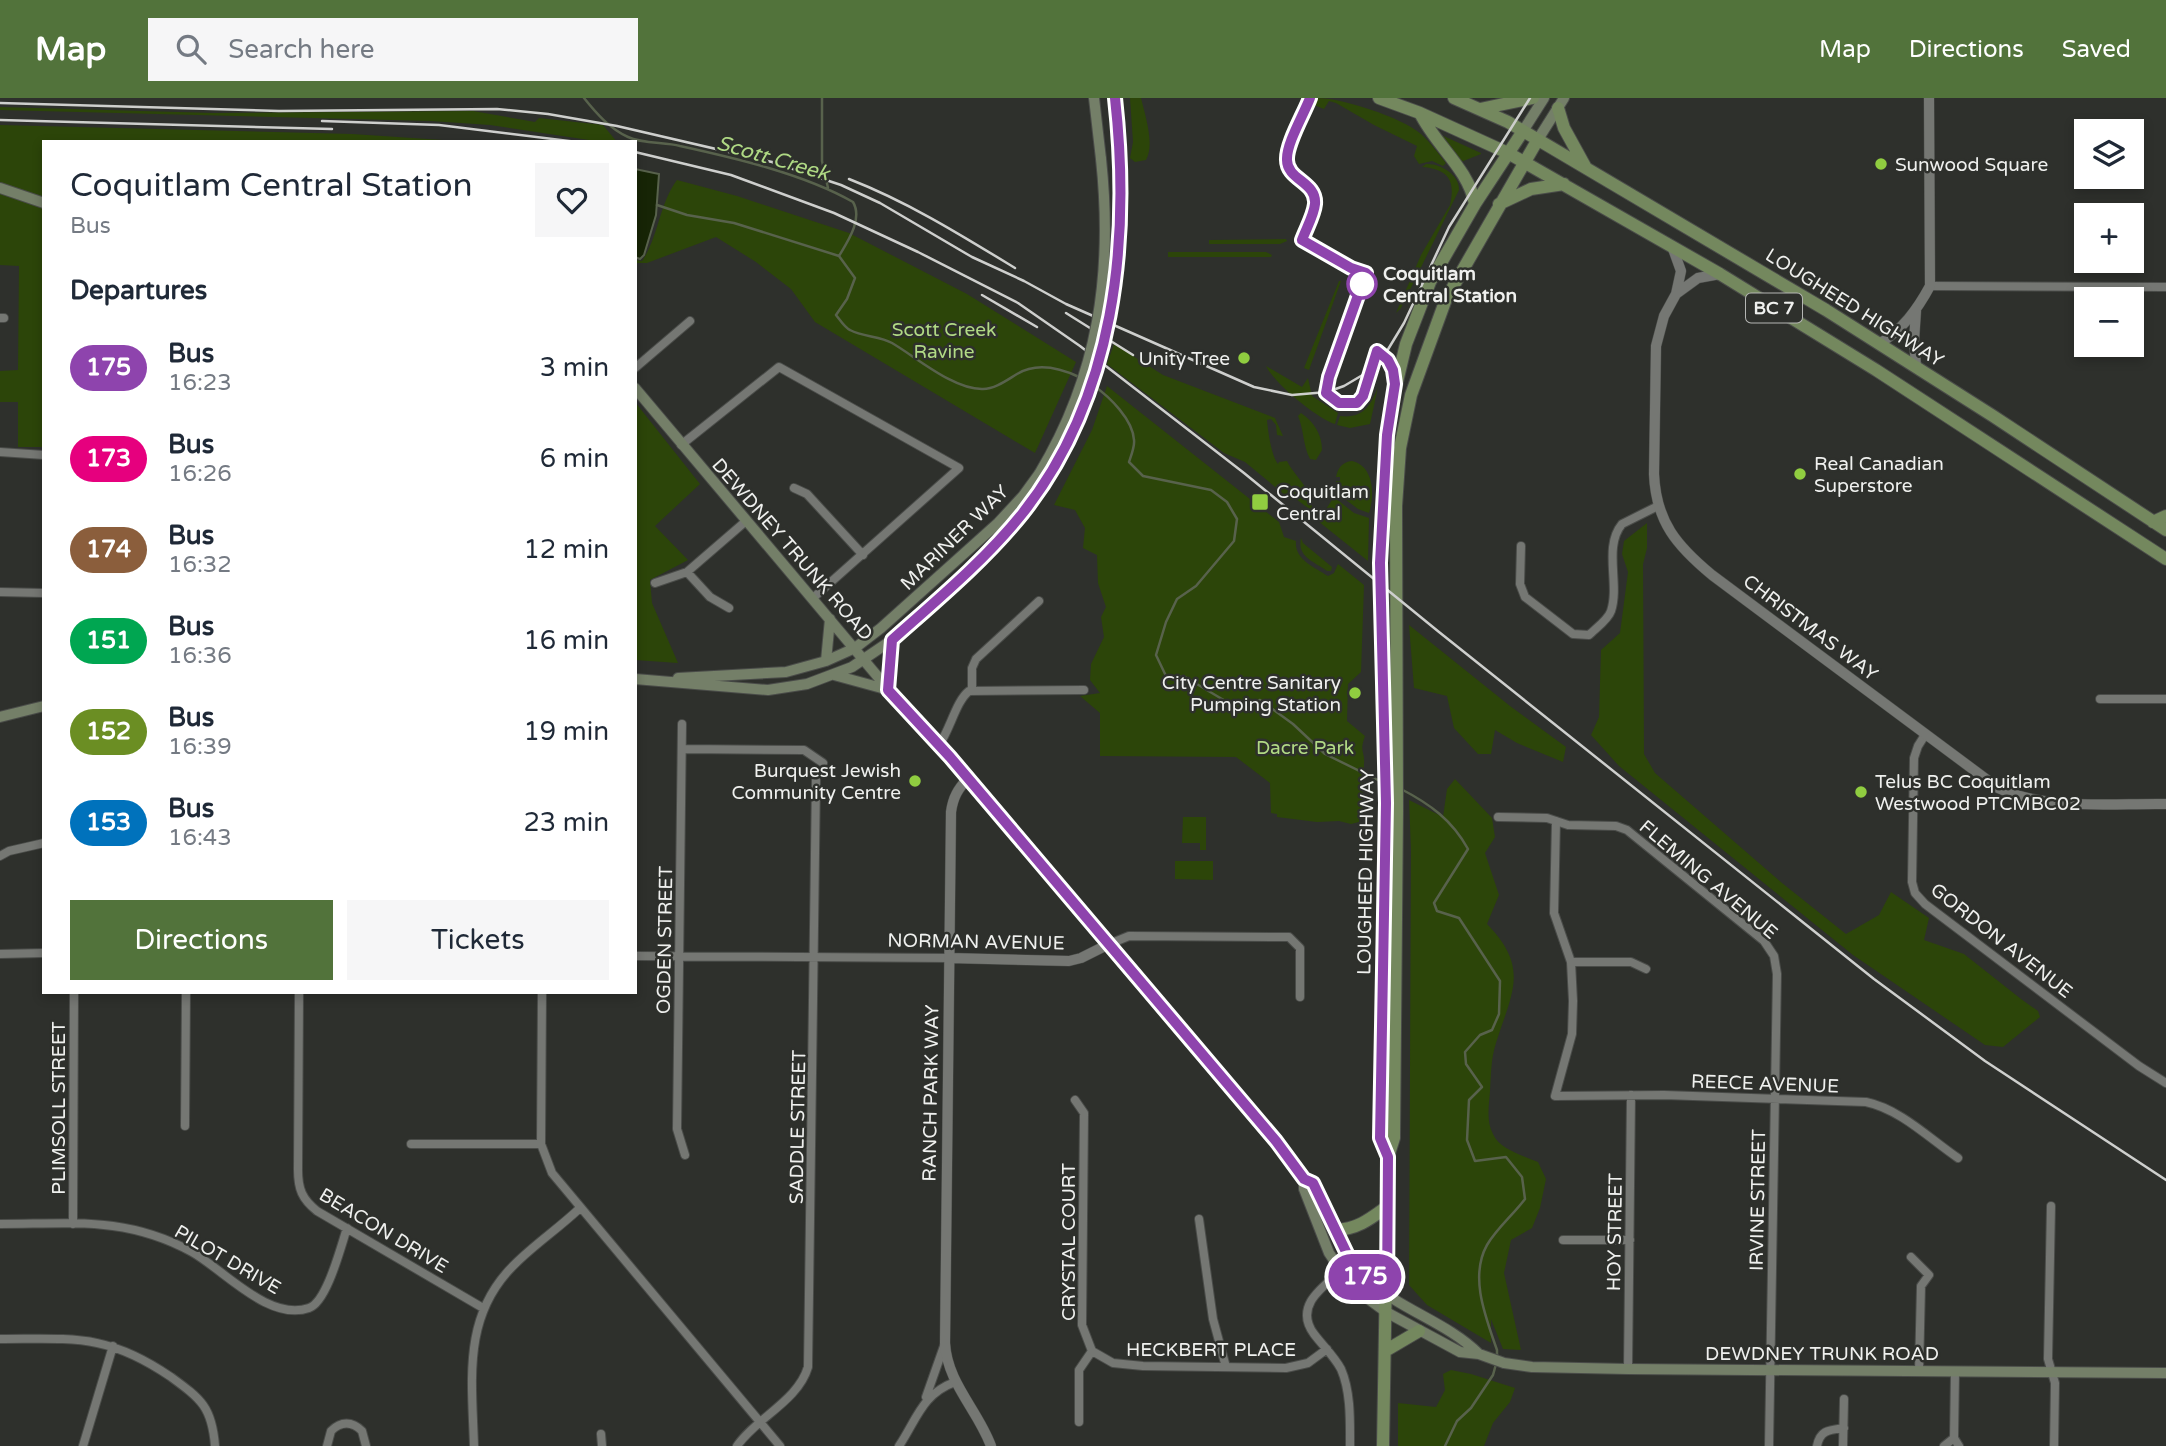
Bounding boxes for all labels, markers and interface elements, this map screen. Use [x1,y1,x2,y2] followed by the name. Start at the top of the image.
[148,18,638,81] search box
[35,30,106,69] text: Map
[172,30,210,68] icon: search
[228,34,374,65] text: Search here
[1819,35,1871,64] text: Map
[1909,35,2024,64] text: Directions
[2062,35,2131,64] text: Saved
[2074,119,2144,357] map controls
[2074,119,2144,189] button: layers
[714,131,833,187] water label: Scott Creek
[1895,154,2048,176] place label: Sunwood Square
[1873,156,1889,172] marker: Sunwood Square
[535,163,609,237] button: heart
[70,166,473,205] text: Coquitlam Central Station
[2074,203,2144,273] button: +
[70,212,111,240] text: Bus
[1761,244,1948,372] street label: LOUGHEED HIGHWAY
[1383,263,1517,307] place label: Coquitlam Central Station
[1347,269,1377,299] marker: Coquitlam Central Station
[70,275,207,306] text: Departures
[2074,287,2144,357] button: −
[1746,294,1802,322] road number: BC 7
[892,319,996,363] park label: Scott Creek Ravine
[168,338,214,369] text: Bus
[1138,348,1230,370] place label: Unity Tree
[1236,350,1252,366] marker: Unity Tree
[540,352,609,383] text: 3 min
[86,353,131,382] text: 175
[168,369,232,397] text: 16:23
[168,429,214,460] text: Bus
[540,443,609,474] text: 6 min
[86,444,131,473] text: 173
[1814,453,1944,497] place label: Real Canadian Superstore
[707,454,877,645] street label: DEWDNEY TRUNK ROAD
[168,460,232,488] text: 16:26
[1792,466,1808,482] marker: Real Canadian Superstore
[896,481,1013,595] street label: MARINER WAY
[1276,481,1369,525] place label: Coquitlam Central
[1250,492,1270,512] marker: Coquitlam Central
[168,520,214,551] text: Bus
[523,534,609,565] text: 12 min
[86,535,131,564] text: 174
[168,551,232,579] text: 16:32
[1739,570,1882,686] street label: CHRISTMAS WAY
[168,611,214,642] text: Bus
[523,625,609,656] text: 16 min
[86,626,131,655] text: 151
[168,642,232,670] text: 16:36
[1162,672,1341,716] place label: City Centre Sanitary Pumping Station
[1347,685,1363,701] marker: City Centre Sanitary Pumping Station
[168,702,214,733] text: Bus
[523,716,609,747] text: 19 min
[86,717,131,746] text: 152
[168,733,232,761] text: 16:39
[1256,737,1354,759] park label: Dacre Park
[732,760,901,804] place label: Burquest Jewish Community Centre
[1353,769,1379,975] street label: LOUGHEED HIGHWAY
[1875,771,2081,815] place label: Telus BC Coquitlam Westwood PTCMBC02
[907,773,923,789] marker: Burquest Jewish Community Centre
[1853,784,1869,800] marker: Telus BC Coquitlam Westwood PTCMBC02
[168,793,214,824] text: Bus
[523,807,609,838] text: 23 min
[86,808,131,837] text: 153
[1635,816,1782,944] street label: FLEMING AVENUE
[168,824,232,852] text: 16:43
[653,865,677,1014] street label: OGDEN STREET
[1926,879,2077,1003] street label: GORDON AVENUE
[70,900,333,980] button: Directions
[347,900,609,980] button: Tickets
[887,929,1065,955] street label: NORMAN AVENUE
[918,1004,944,1182] street label: RANCH PARK WAY
[48,1021,70,1195] street label: PLIMSOLL STREET
[786,1049,810,1204] street label: SADDLE STREET
[1690,1070,1839,1098] street label: REECE AVENUE
[1746,1129,1770,1271] street label: IRVINE STREET
[1058,1163,1080,1321] street label: CRYSTAL COURT
[1603,1172,1627,1291] street label: HOY STREET
[315,1184,452,1278] street label: BEACON DRIVE
[170,1221,285,1299] street label: PILOT DRIVE
[1325,1254,1405,1300] line badge: 175
[1342,1262,1388,1291] text: 175
[1126,1339,1296,1361] street label: HECKBERT PLACE
[1705,1343,1939,1365] street label: DEWDNEY TRUNK ROAD

